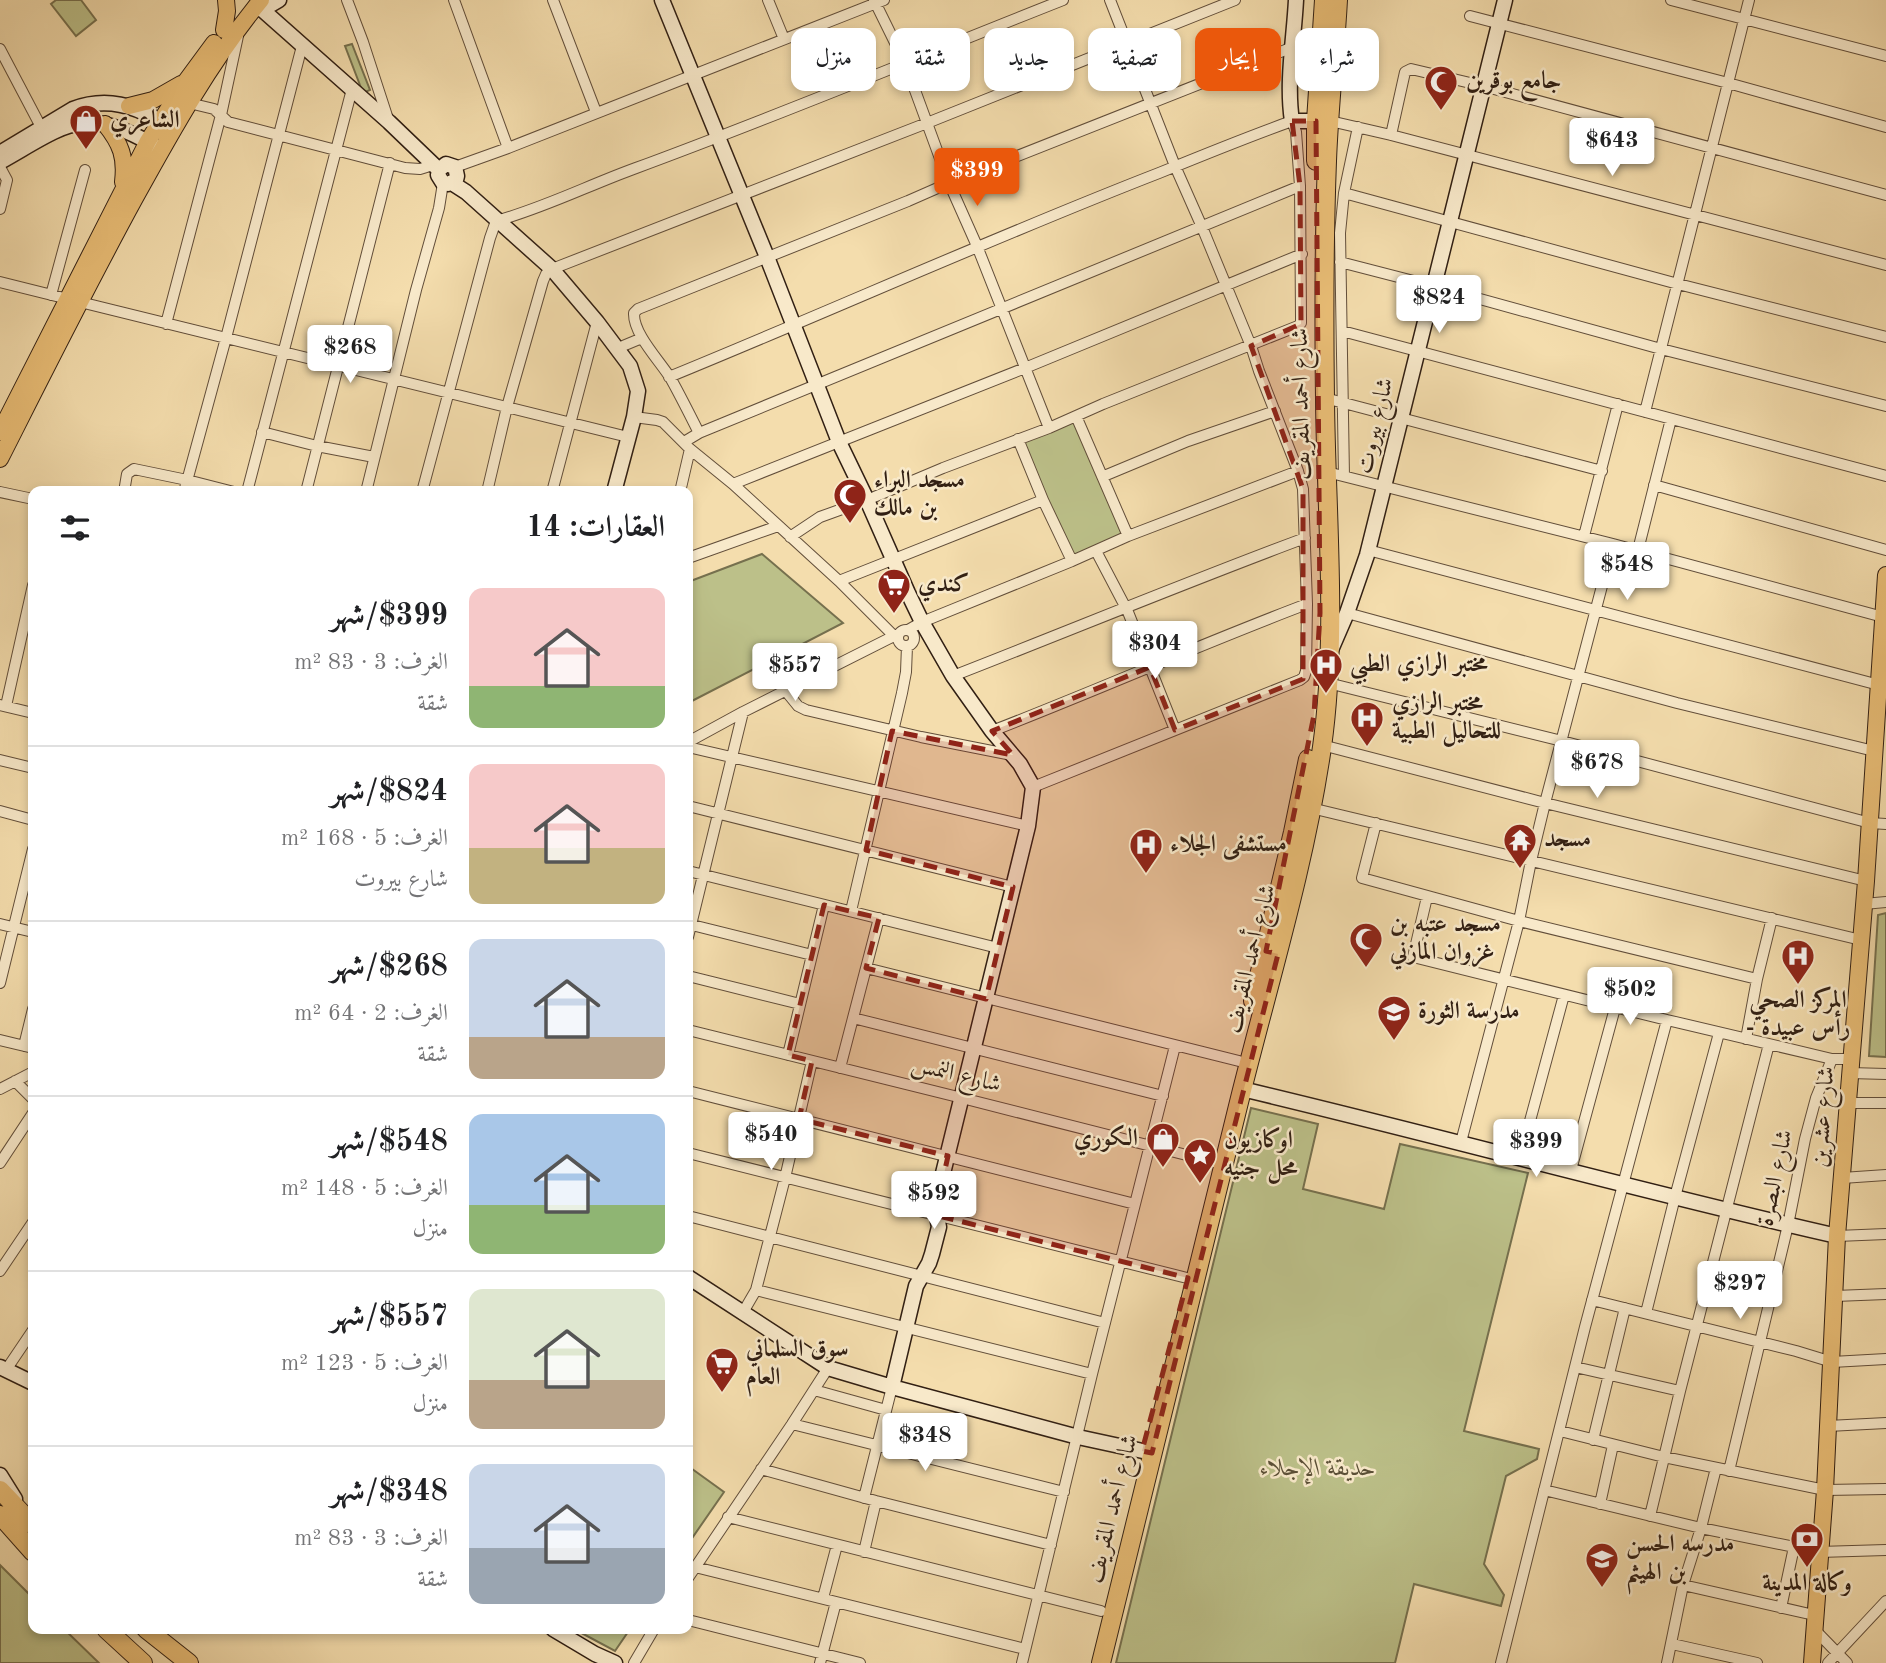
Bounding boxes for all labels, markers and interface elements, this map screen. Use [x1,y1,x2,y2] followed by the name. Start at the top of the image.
[791,28,876,91] chip: منزل
[890,28,970,91] chip: شقة
[984,28,1074,91] chip: جديد
[1088,28,1181,91] chip: تصفية
[1195,28,1281,91] chip: إيجار
[1295,28,1379,91] chip: شراء
[1422,63,1460,112] mosque icon: جامع بوقرين
[1466,69,1561,102] place label: جامع بوقرين
[67,102,105,151] shop icon: الشاعري
[110,108,180,138] place label: الشاعري
[1571,118,1653,178] pin: $643
[1585,129,1639,152] text: $643
[936,148,1018,208] pin: $399
[950,159,1004,182] text: $399
[1398,276,1480,335] pin: $824
[1412,286,1466,309] text: $824
[309,326,391,385] pin: $268
[1282,328,1321,480] street label: شارع أحمد المقريف
[323,336,377,359] text: $268
[1353,376,1405,478] street label: شارع بيروت
[874,468,965,521] place label: مسجد البراء بن مالك
[831,476,869,525] mosque icon: مسجد البراء بن مالك
[56,509,94,547] icon: filters
[526,513,665,543] text: العقارات: 14
[1586,542,1668,602] pin: $548
[1600,553,1654,576] text: $548
[875,566,913,615] supermarket icon: كندي
[918,572,969,602] place label: كندي
[330,601,448,631] text: $399/شهر
[525,616,609,700] icon: home
[1114,622,1196,681] pin: $304
[1128,632,1182,655] text: $304
[754,644,836,703] pin: $557
[1307,646,1345,695] hospital icon: مختبر الرازي الطبي
[294,651,448,674] text: الغرف: 3 · 83 m²
[1350,651,1488,685] place label: مختبر الرازي الطبي
[768,654,822,677] text: $557
[1392,690,1501,747] place label: مختبر الرازي للتحاليل الطبية
[418,692,448,715] text: شقة
[1348,699,1386,748] hospital icon: مختبر الرازي للتحاليل الطبية
[1556,740,1638,800] pin: $678
[1570,751,1624,774] text: $678
[330,777,448,807] text: $824/شهر
[525,792,609,876] icon: home
[1501,821,1539,870] temple icon: مسجد
[1127,826,1165,875] hospital icon: مستشفى الجلاء
[281,827,448,850] text: الغرف: 5 · 168 m²
[1544,828,1591,852] place label: مسجد
[1170,833,1287,860] place label: مستشفى الجلاء
[354,868,448,891] text: شارع بيروت
[1214,881,1287,1037] street label: شارع أحمد المقريف
[1389,913,1501,970] place label: مسجد عتبه بن غزوان المازني
[1347,920,1385,969] mosque icon: مسجد عتبه بن غزوان المازني
[1779,937,1817,986] hospital icon: المركز الصحي - رأس عبيدة
[330,952,448,982] text: $268/شهر
[525,967,609,1051] icon: home
[1589,968,1671,1027] pin: $502
[1603,978,1657,1001] text: $502
[1746,986,1851,1041] place label: المركز الصحي - رأس عبيدة
[1375,993,1413,1042] school or university icon: مدرسة الثورة
[1418,999,1520,1025] place label: مدرسة الثورة
[294,1002,448,1025] text: الغرف: 2 · 64 m²
[418,1043,448,1066] text: شقة
[907,1052,1003,1104] street label: شارع النمس
[1808,1066,1845,1169] street label: شارع عشرين
[730,1112,812,1172] pin: $540
[1144,1120,1182,1169] shop icon: الكوري
[1495,1120,1577,1179] pin: $399
[744,1123,798,1146] text: $540
[1074,1124,1138,1156] place label: الكوري
[1224,1126,1298,1184] place label: اوكازيون محل جنيه
[330,1127,448,1157] text: $548/شهر
[1754,1128,1804,1230] street label: شارع البصرة
[1509,1130,1563,1153] text: $399
[1181,1136,1219,1185] place icon: اوكازيون محل جنيه
[525,1142,609,1226] icon: home
[893,1172,975,1231] pin: $592
[281,1177,448,1200] text: الغرف: 5 · 148 m²
[907,1182,961,1205] text: $592
[413,1218,448,1241] text: منزل
[1699,1262,1781,1321] pin: $297
[1713,1272,1767,1295] text: $297
[330,1302,448,1332] text: $557/شهر
[525,1317,609,1401] icon: home
[745,1337,849,1397] place label: سوق السلماني العام
[703,1345,741,1394] supermarket icon: سوق السلماني العام
[281,1352,448,1375] text: الغرف: 5 · 123 m²
[413,1393,448,1416] text: منزل
[884,1414,966,1473] pin: $348
[898,1424,952,1447] text: $348
[1076,1431,1149,1587] street label: شارع أحمد المقريف
[1260,1457,1376,1485] park label: حديقة الإجلاء
[330,1477,448,1507] text: $348/شهر
[525,1492,609,1576] icon: home
[1788,1520,1826,1569] bank icon: وكالة المدينة
[294,1527,448,1550] text: الغرف: 3 · 83 m²
[1626,1533,1734,1595] place label: مدرسه الحسن بن الهيثم
[1583,1540,1621,1589] school or university icon: مدرسه الحسن بن الهيثم
[418,1568,448,1591] text: شقة
[1762,1569,1852,1597] place label: وكالة المدينة

